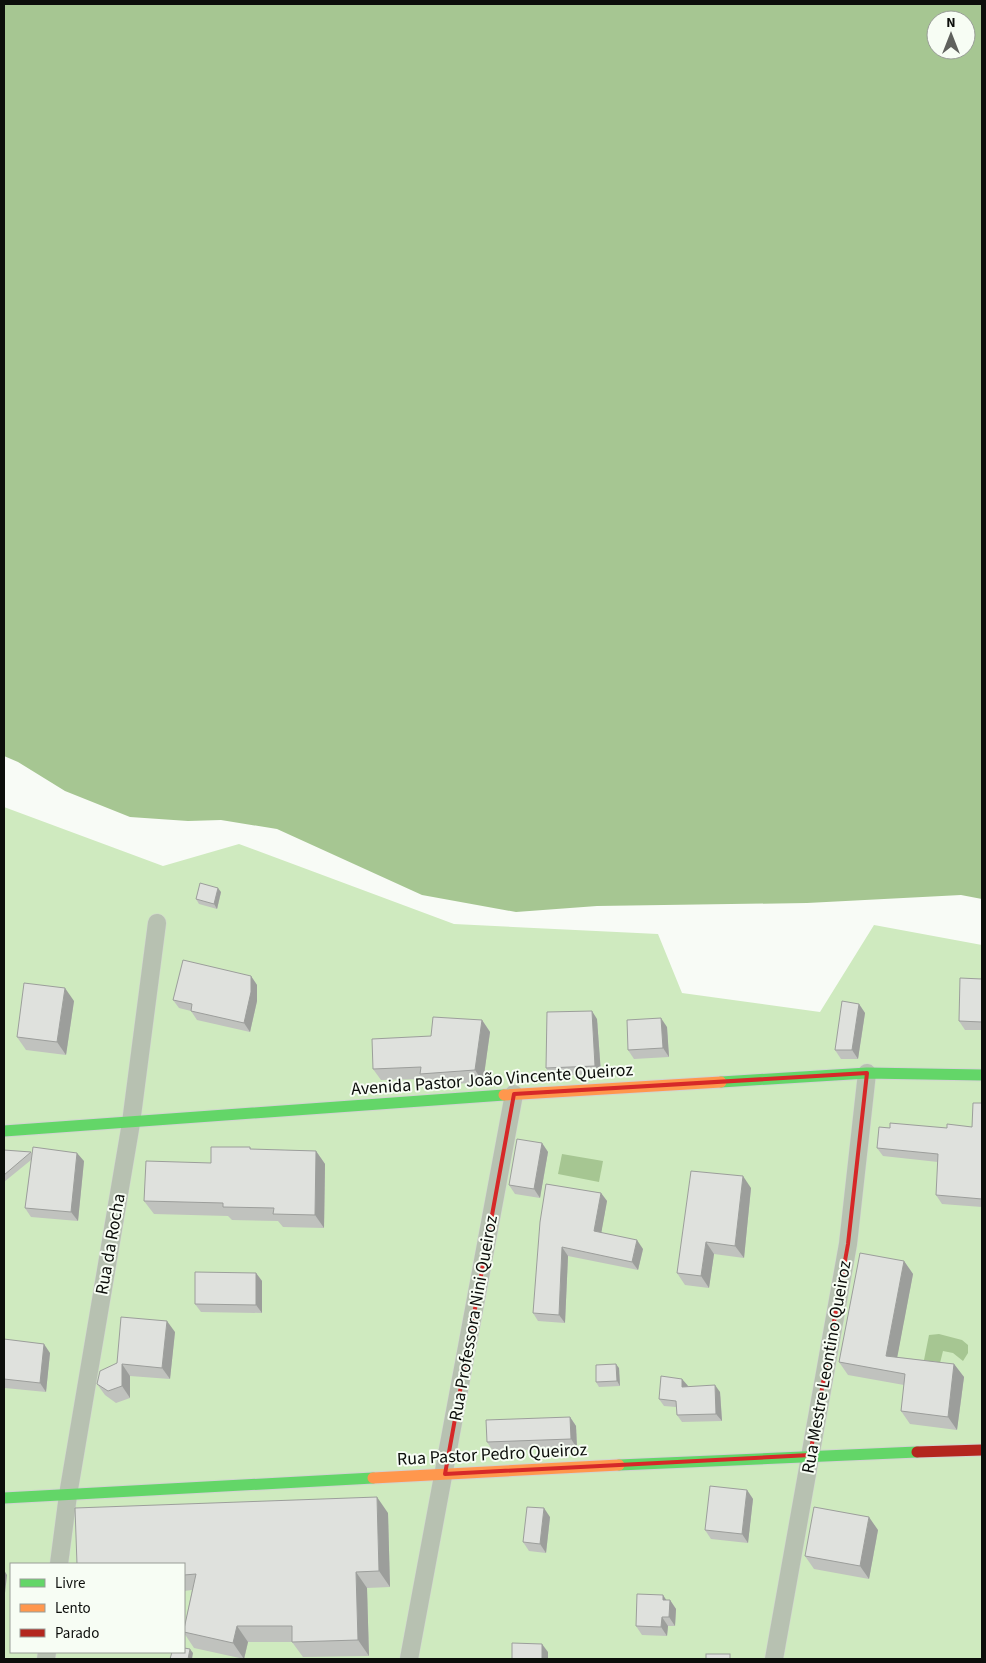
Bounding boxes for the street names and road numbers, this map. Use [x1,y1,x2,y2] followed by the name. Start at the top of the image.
[350,1057,634,1102] street label: Avenida Pastor João Vincente Queiroz
[89,1192,132,1297] street label: Rua da Rocha
[443,1213,504,1423] street label: Rua Professora Nini Queiroz
[795,1258,858,1476] street label: Rua Mestre Leontino Queiroz
[396,1437,588,1472] street label: Rua Pastor Pedro Queiroz

